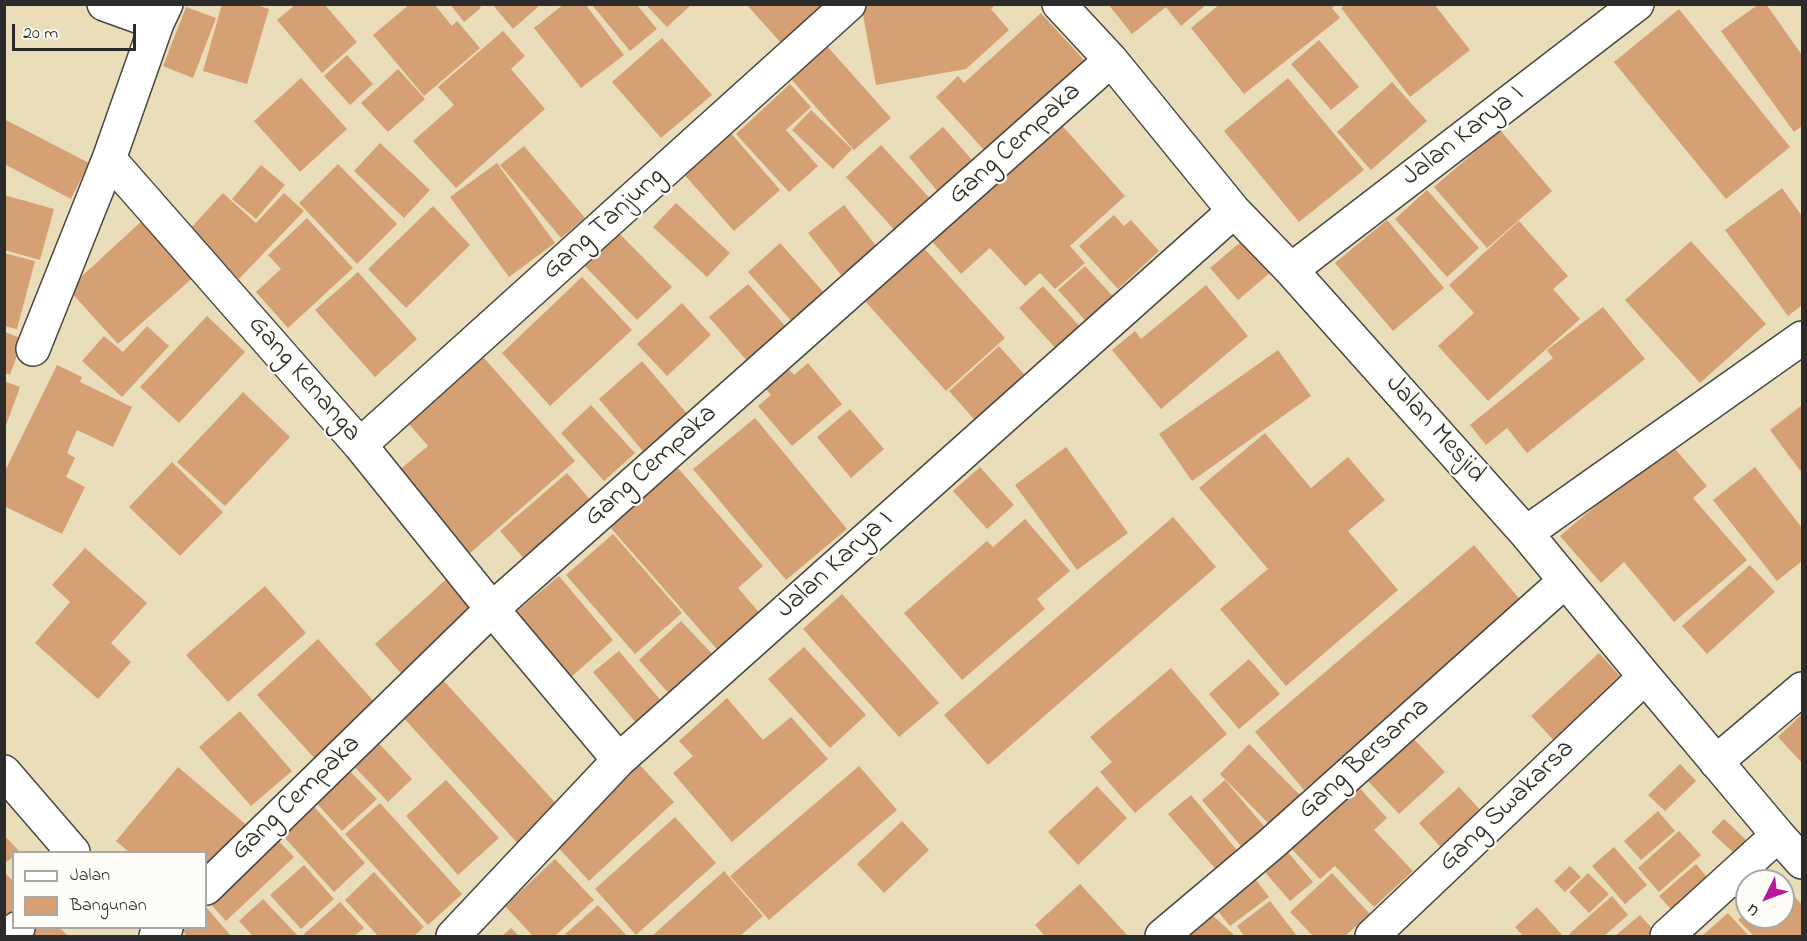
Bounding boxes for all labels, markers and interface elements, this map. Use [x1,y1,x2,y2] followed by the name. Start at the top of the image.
[15,12,140,50] scale bar
[23,21,58,47] text: 20 m
[943,77,1089,213] street label: Gang Cempaka
[1397,79,1531,195] street label: Jalan Karya I
[537,162,673,288] street label: Gang Tanjung
[239,310,367,450] street label: Gang Kenanga
[1377,369,1491,491] street label: Jalan Mesjid
[579,399,725,535] street label: Gang Cempaka
[771,505,901,627] street label: Jalan Karya I
[1292,692,1438,828] street label: Gang Bersama
[226,729,368,869] street label: Gang Cempaka
[1433,734,1583,880] street label: Gang Swakarsa
[12,851,207,929] legend
[70,863,110,889] text: Jalan
[1735,869,1795,929] north arrow
[70,893,147,919] text: Bangunan
[1741,898,1765,921] text: U

